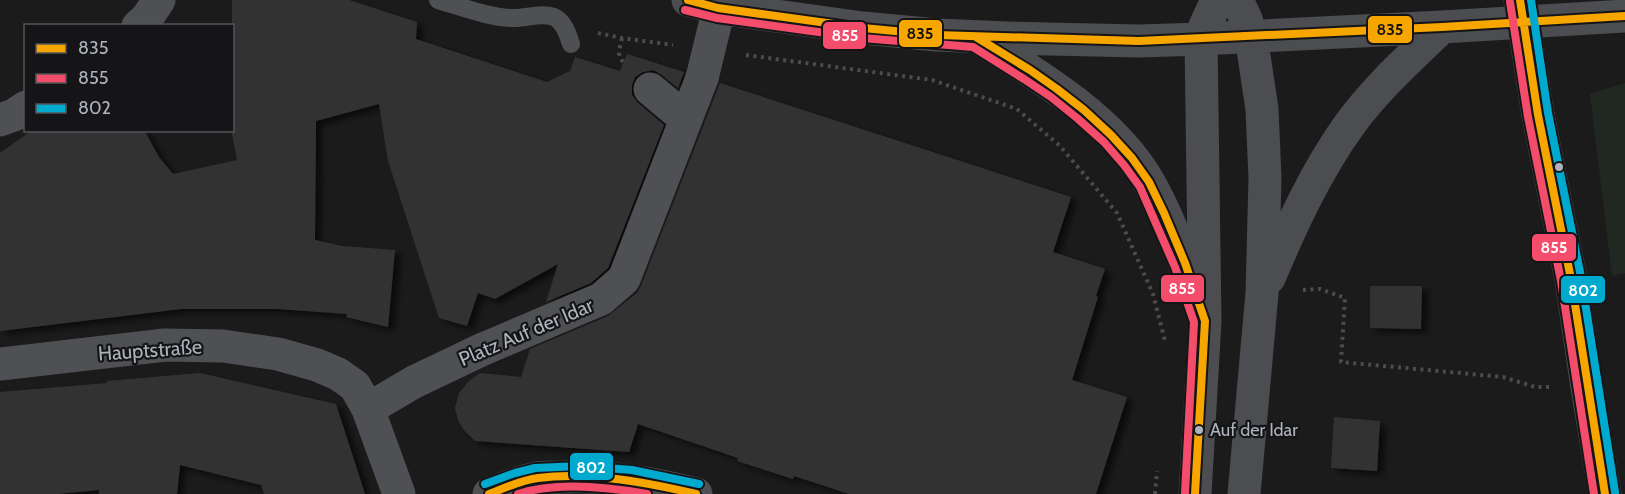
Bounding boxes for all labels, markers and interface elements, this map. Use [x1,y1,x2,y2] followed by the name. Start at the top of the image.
[1367,15,1413,44] line badge: 835
[898,19,943,48] line badge: 835
[1377,20,1403,39] text: 835
[822,21,867,50] line badge: 855
[24,24,234,132] legend
[907,24,933,43] text: 835
[832,26,858,45] text: 855
[78,37,108,59] text: 835
[78,67,108,89] text: 855
[78,97,111,119] text: 802
[1553,161,1565,173] unlabelled marker
[1531,233,1577,262] line badge: 855
[1541,238,1567,257] text: 855
[1160,274,1205,303] line badge: 855
[1560,275,1606,304] line badge: 802
[1169,279,1195,298] text: 855
[1568,281,1598,300] text: 802
[455,293,597,371] street label: Platz Auf der Idar
[97,334,203,366] street label: Hauptstraße
[1210,419,1298,441] place label: Auf der Idar
[1193,424,1205,436] marker: Auf der Idar
[569,452,614,481] line badge: 802
[576,458,606,477] text: 802

